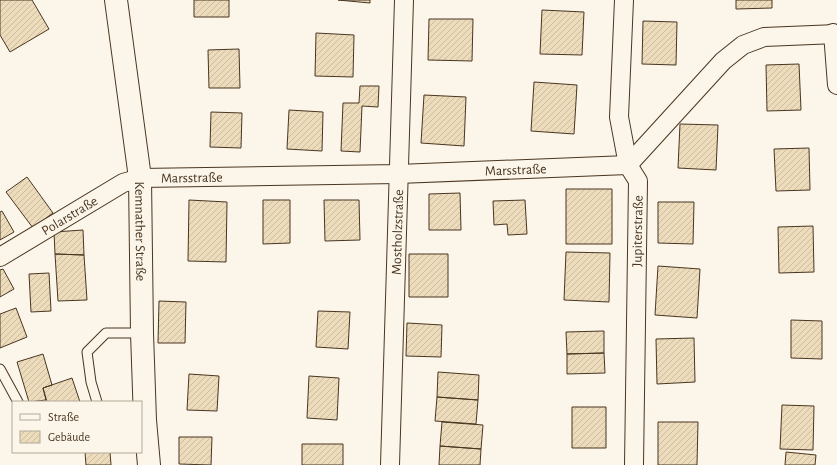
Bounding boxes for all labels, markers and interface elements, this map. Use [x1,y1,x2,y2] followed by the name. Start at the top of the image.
[485,162,547,179] street label: Marsstraße
[161,171,223,186] street label: Marsstraße
[132,181,147,281] street label: Kemnather Straße
[390,189,406,275] street label: Mostholzstraße
[39,194,100,238] street label: Polarstraße
[630,195,646,267] street label: Jupiterstraße
[12,401,142,453] legend
[48,411,79,423] text: Straße
[48,431,90,443] text: Gebäude

